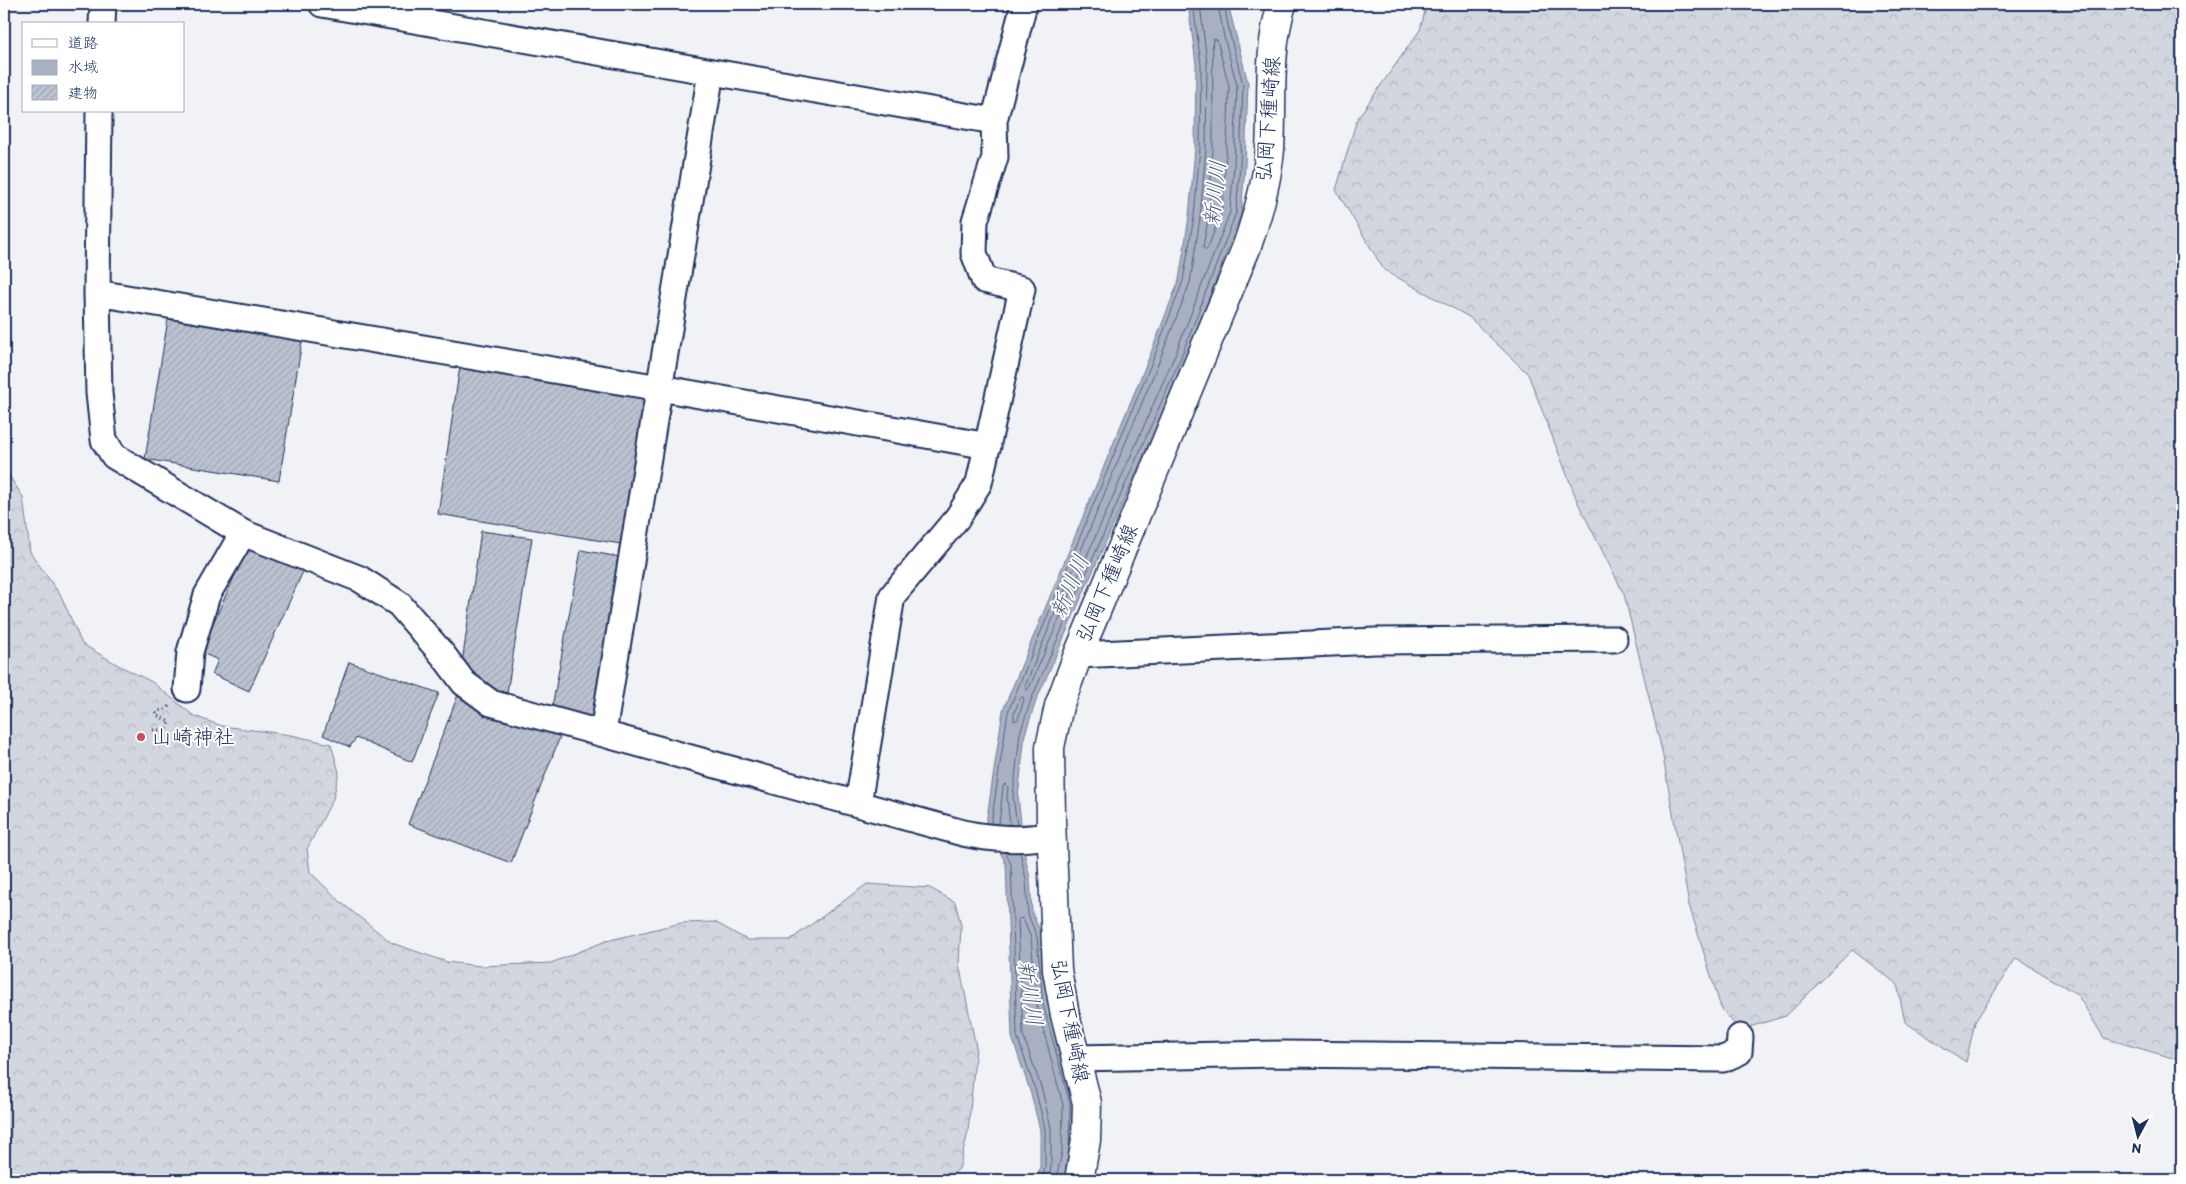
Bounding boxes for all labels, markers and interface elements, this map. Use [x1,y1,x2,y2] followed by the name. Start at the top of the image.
[22,22,185,112] legend
[68,34,98,52] text: 道路
[1251,55,1284,183] street label: 弘岡下種崎線
[68,58,98,76] text: 水域
[68,84,98,102] text: 建物
[1198,159,1231,227] water label: 新川川
[1070,520,1143,646] street label: 弘岡下種崎線
[1044,551,1095,622] water label: 新川川
[151,724,235,749] place label: 山崎神社
[135,731,147,743] marker: 山崎神社
[1046,957,1095,1085] street label: 弘岡下種崎線
[1013,959,1048,1028] water label: 新川川
[2114,1112,2164,1162] north arrow
[2131,1139,2142,1157] text: N

